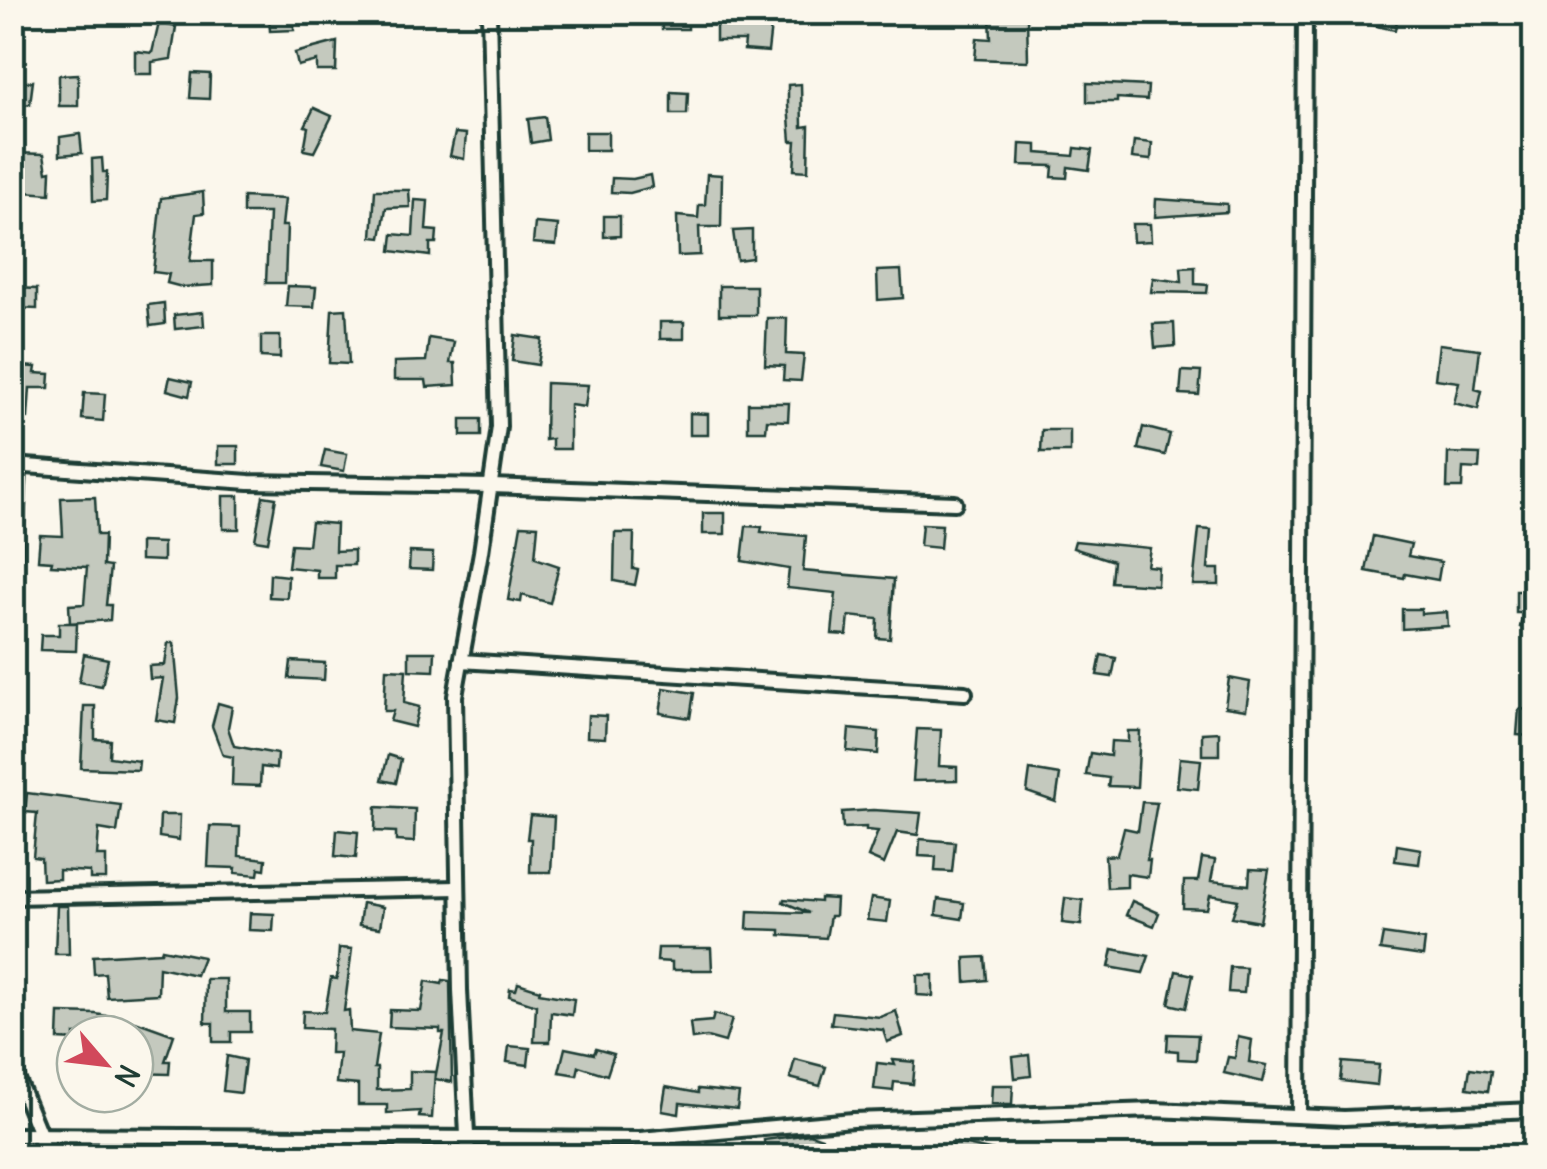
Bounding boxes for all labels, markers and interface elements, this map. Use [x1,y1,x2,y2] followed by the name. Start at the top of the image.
[55,1014,155,1114] north arrow
[107,1059,148,1093] text: N

